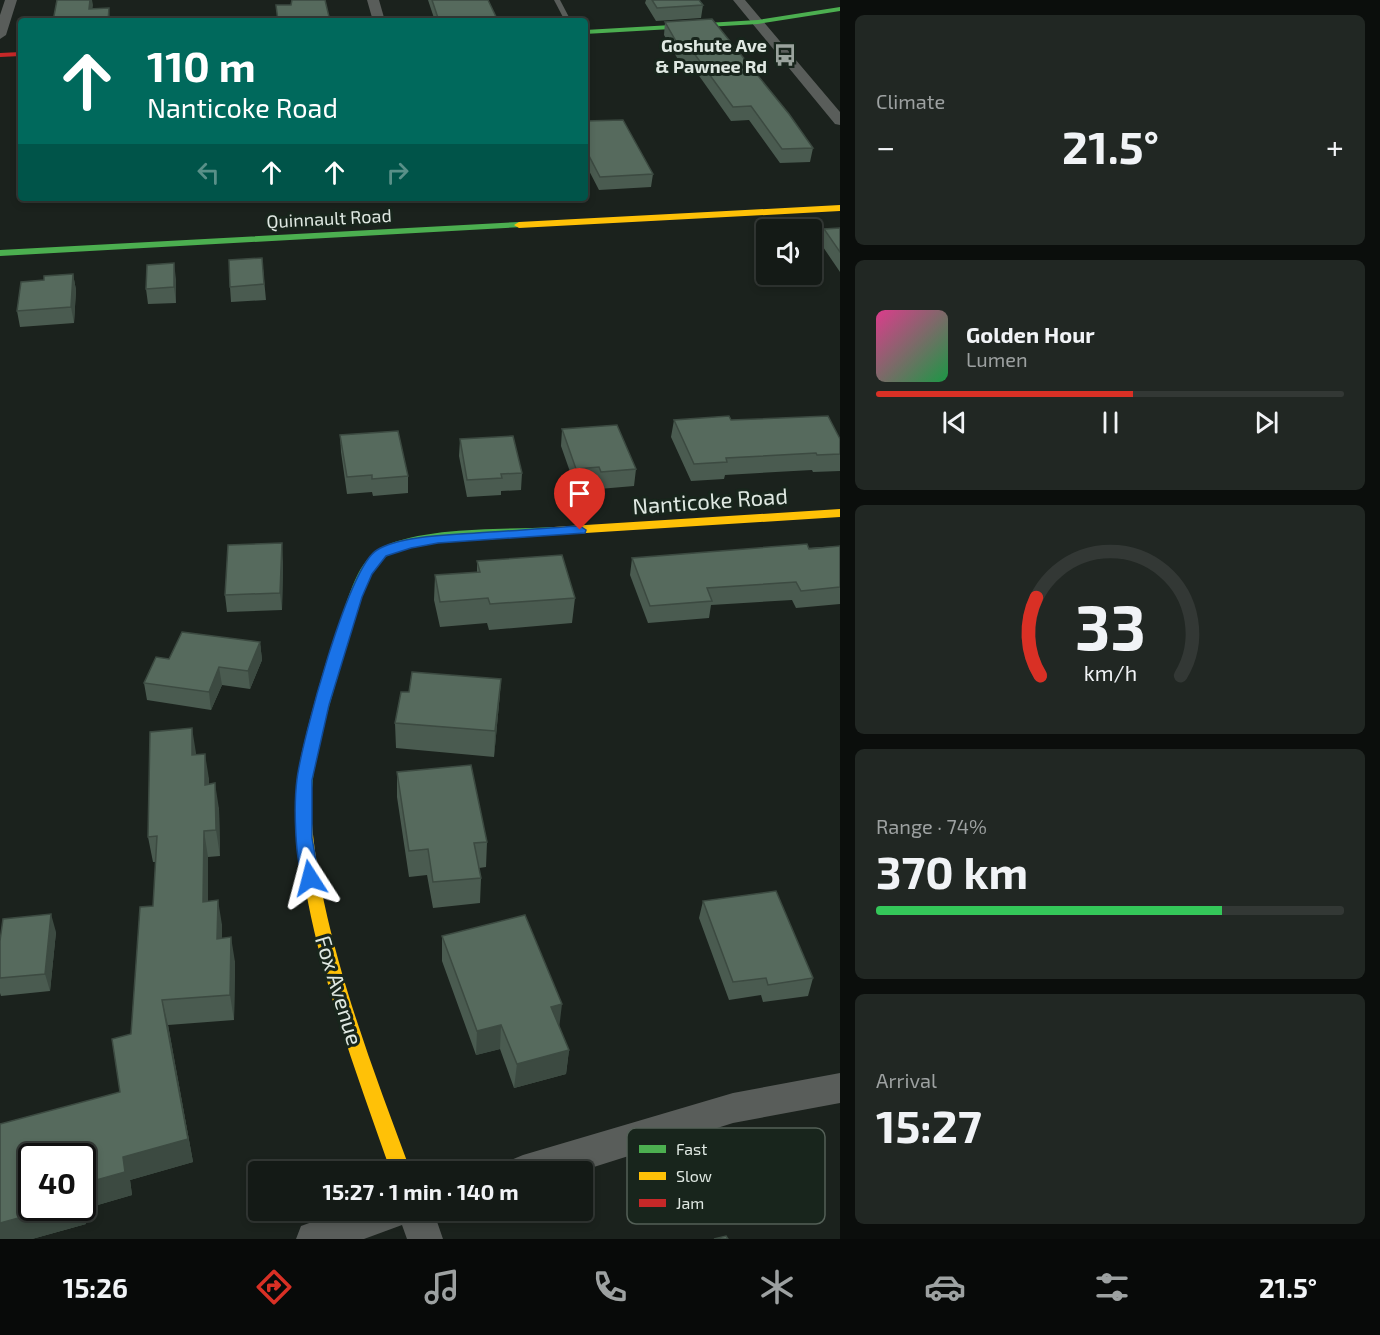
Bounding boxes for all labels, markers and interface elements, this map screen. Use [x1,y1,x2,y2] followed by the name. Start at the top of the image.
[655,34,767,77] place label: Goshute Ave & Pawnee Rd
[147,40,256,90] text: 110 m
[48,42,126,120] icon: ahead
[772,42,798,68] bus stop icon: Goshute Ave & Pawnee Rd
[876,89,945,113] text: Climate
[147,91,338,123] text: Nanticoke Road
[1062,119,1159,173] text: 21.5°
[876,126,895,166] text: −
[1326,126,1344,166] text: +
[192,156,225,189] icon: left
[255,156,288,189] icon: ahead
[318,156,351,189] icon: ahead
[381,156,414,189] icon: right
[266,204,392,232] street label: Quinnault Road
[756,219,822,285] map controls
[756,219,822,285] button: sound
[966,321,1095,347] text: Golden Hour
[966,347,1028,371] text: Lumen
[938,406,971,439] icon: previous
[1094,406,1127,439] icon: pause
[1250,406,1283,439] icon: next
[554,468,605,530] pin
[563,477,596,510] icon: arrive
[632,482,788,518] street label: Nanticoke Road
[1075,589,1145,664] text: 33
[1083,661,1137,686] text: km/h
[876,814,987,838] text: Range · 74%
[876,844,1028,898] text: 370 km
[278,846,342,910] position arrow
[311,932,369,1048] street label: Fox Avenue
[876,1068,937,1092] text: Arrival
[876,1098,982,1152] text: 15:27
[627,1128,825,1224] legend
[676,1139,707,1158] text: Fast
[18,1143,96,1221] speed limit sign: 40
[676,1166,712,1185] text: Slow
[322,1178,519,1204] text: 15:27 · 1 min · 140 m
[676,1193,704,1212] text: Jam
[253,1266,295,1308] icon: directions
[421,1266,463,1308] icon: music
[589,1266,631,1308] icon: phone
[756,1266,798,1308] icon: climate
[924,1266,966,1308] icon: car
[1091,1266,1133,1308] icon: filters
[63,1271,128,1303] text: 15:26
[1259,1271,1317,1303] text: 21.5°

